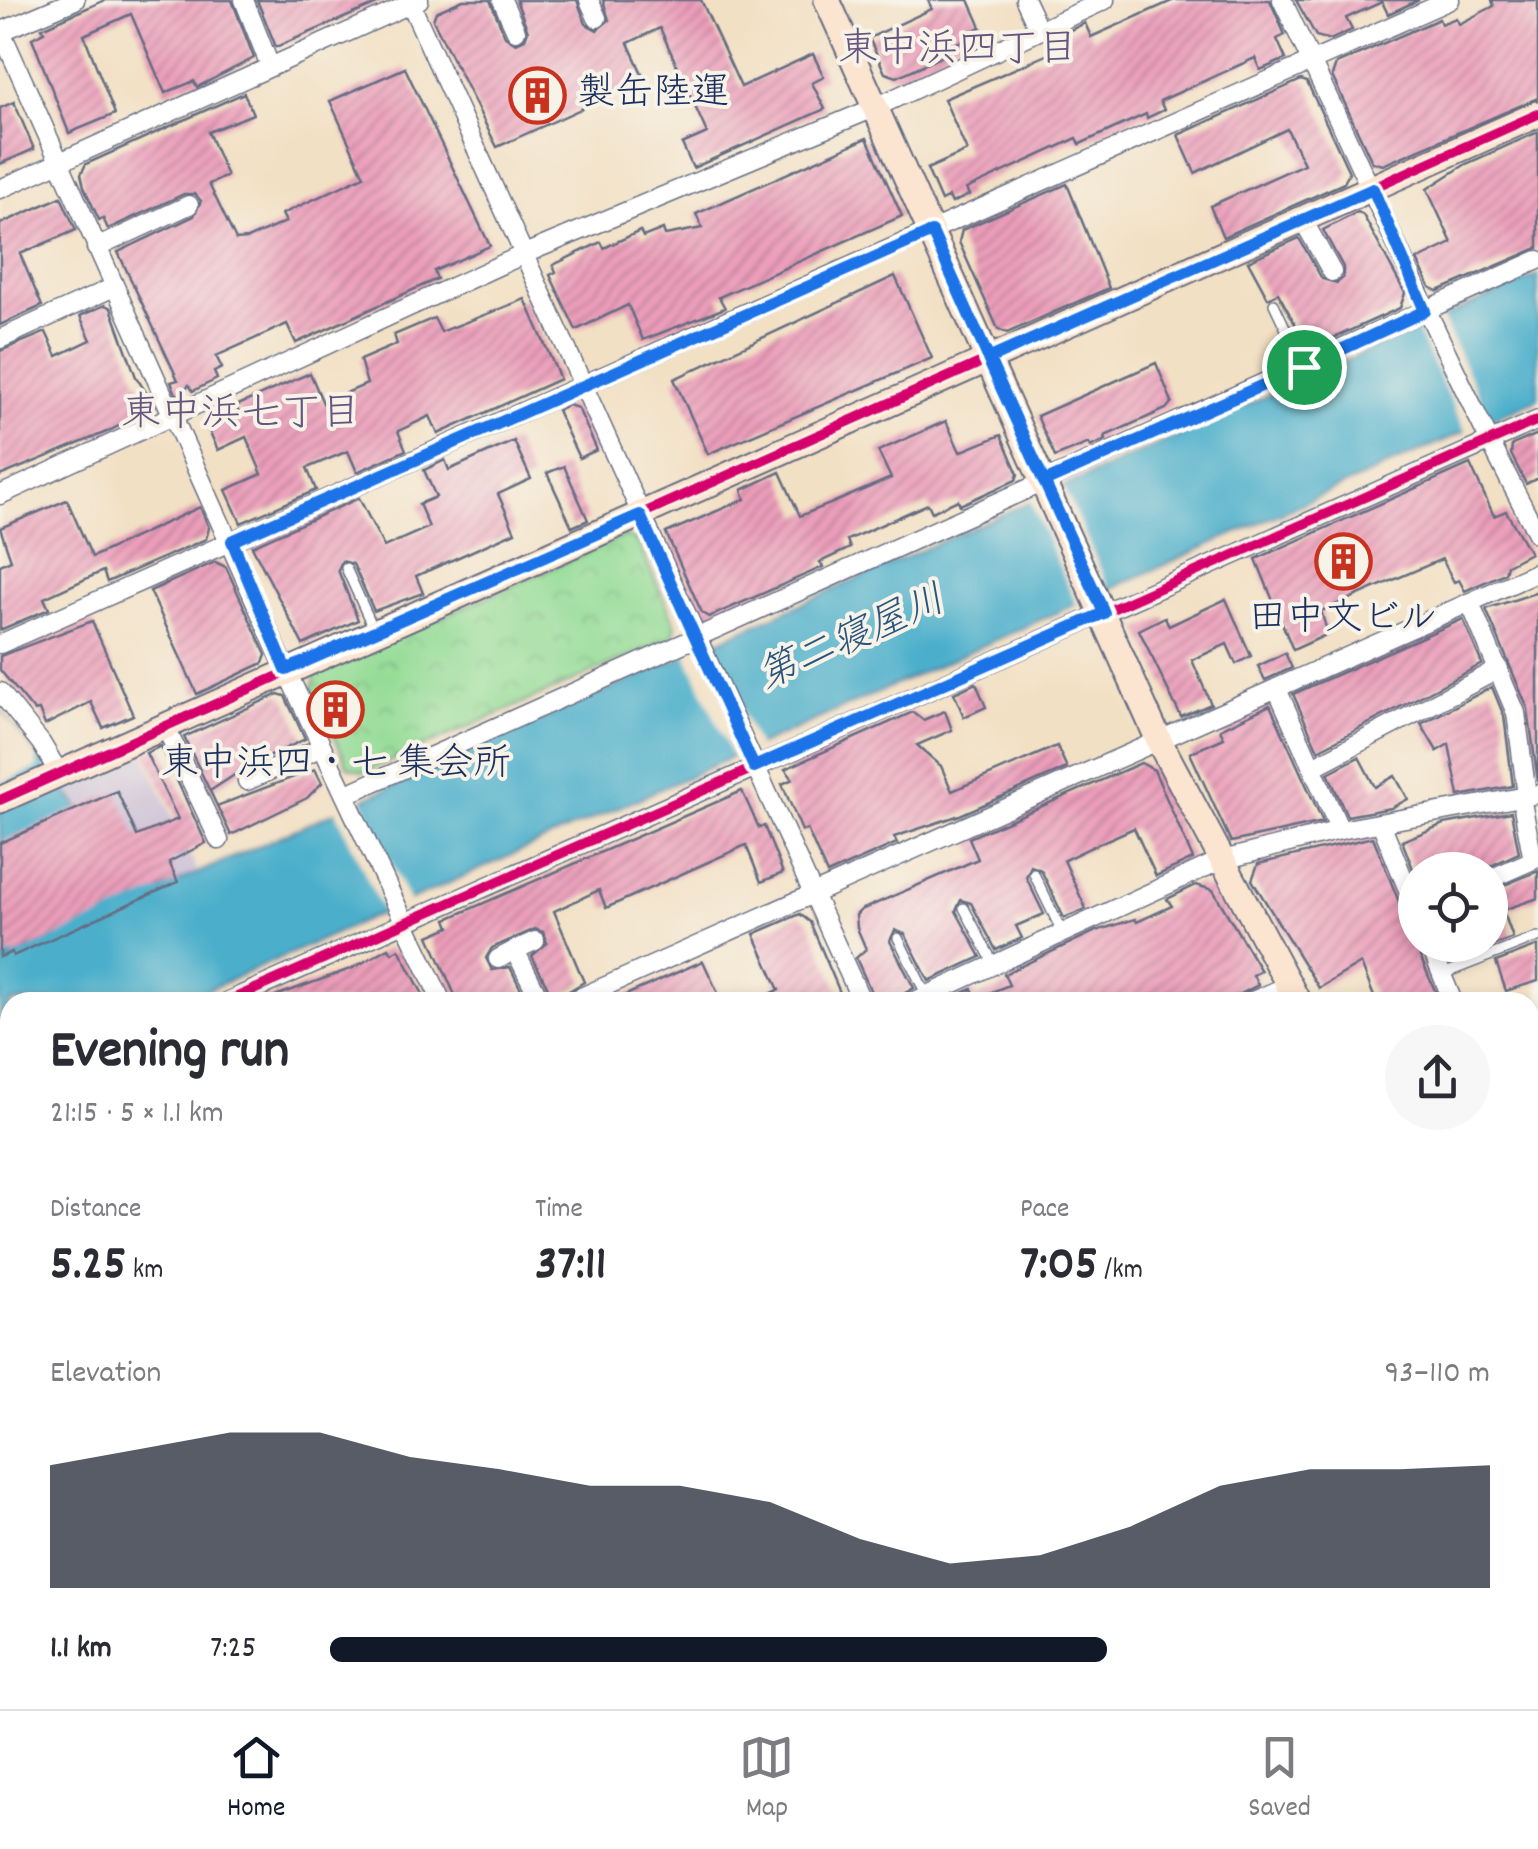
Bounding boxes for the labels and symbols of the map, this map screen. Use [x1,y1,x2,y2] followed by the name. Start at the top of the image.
[838,24,1078,81] district label: 東中浜四丁目
[508,65,568,125] building icon: 製缶陸運
[577,68,729,123] place label: 製缶陸運
[1262,325,1347,410] pin
[121,388,361,445] district label: 東中浜七丁目
[1313,532,1373,592] building icon: 田中文ビル
[750,574,956,708] water label: 第二寝屋川
[1248,593,1438,648] place label: 田中文ビル
[306,679,366,739] building icon: 東中浜四・七 集会所
[161,739,511,794] place label: 東中浜四・七 集会所

